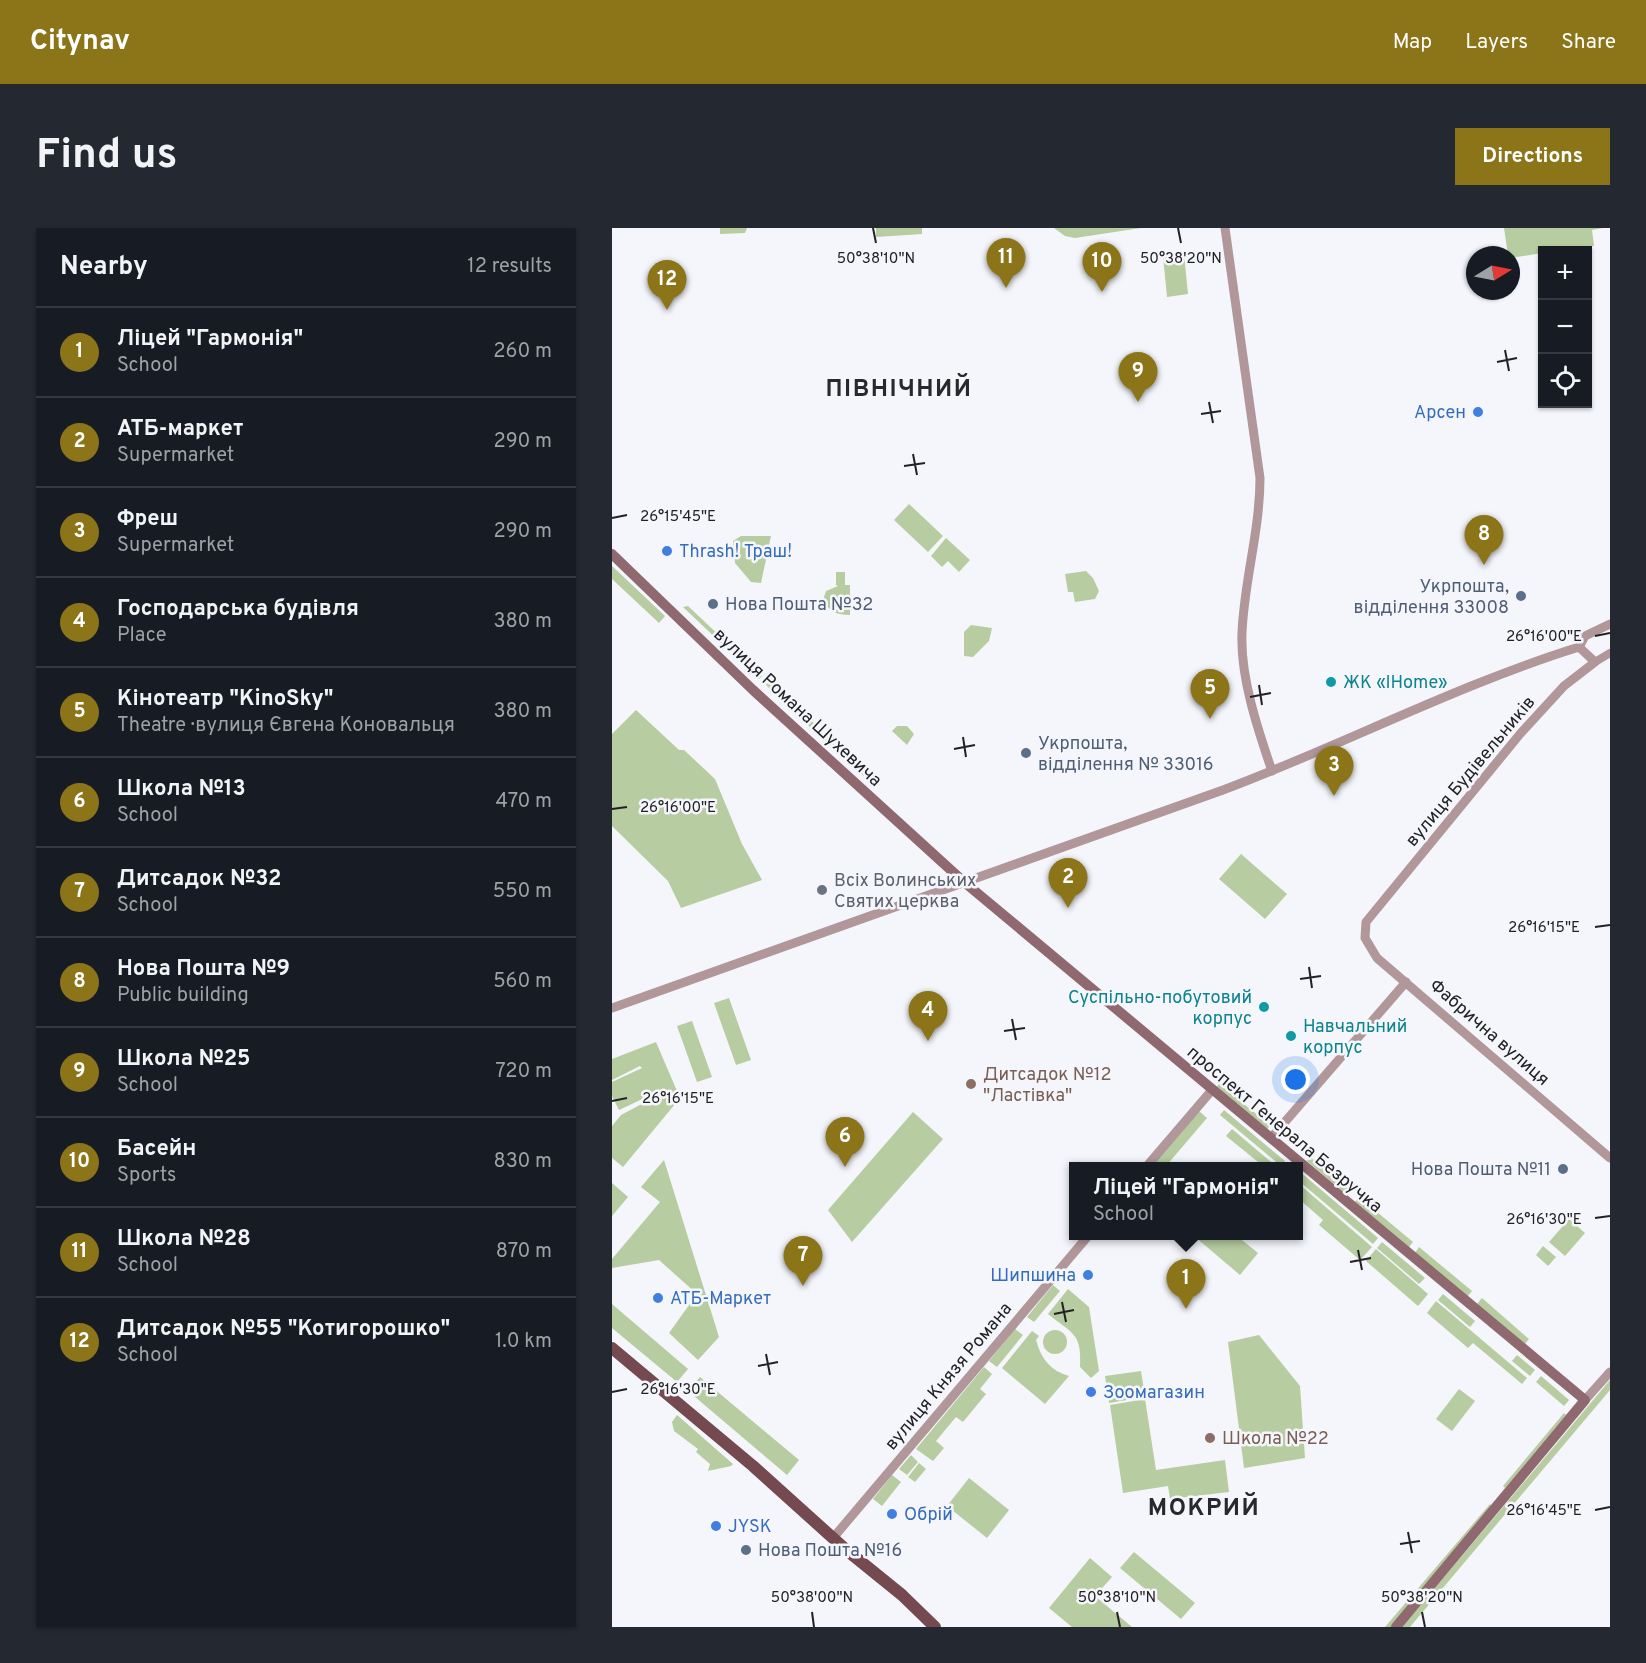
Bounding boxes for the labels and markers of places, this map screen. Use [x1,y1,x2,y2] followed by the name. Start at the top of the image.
[986,238,1026,288] pin: 11
[1082,242,1122,292] pin: 10
[648,260,686,310] pin: 12
[1118,352,1158,402] pin: 9
[1414,402,1466,425] place label: Арсен
[1471,405,1485,419] marker: Арсен
[1464,516,1504,565] pin: 8
[679,541,792,564] place label: Thrash! Траш!
[660,544,674,558] marker: Thrash! Траш!
[1354,576,1509,620] place label: Укрпошта, відділення 33008
[1514,589,1528,603] marker: Укрпошта, відділення 33008
[725,594,873,617] place label: Нова Пошта №32
[706,597,720,611] marker: Нова Пошта №32
[1190,670,1230,719] pin: 5
[1343,672,1447,695] place label: ЖК «IHome»
[1324,675,1338,689] marker: ЖК «IHome»
[1038,733,1214,777] place label: Укрпошта, відділення № 33016
[1019,746,1033,760] marker: Укрпошта, відділення № 33016
[1314,746,1354,796] pin: 3
[1048,858,1088,908] pin: 2
[834,870,976,914] place label: Всіх Волинських Святих церква
[815,883,829,897] marker: Всіх Волинських Святих церква
[1068,987,1252,1031] place label: Суспільно-побутовий корпус
[908,992,948,1041] pin: 4
[1257,1000,1271,1014] marker: Суспільно-побутовий корпус
[1303,1016,1407,1060] place label: Навчальний корпус
[1284,1029,1298,1043] marker: Навчальний корпус
[983,1064,1112,1108] place label: Дитсадок №12 "Ластівка"
[964,1077,978,1091] marker: Дитсадок №12 "Ластівка"
[826,1118,864,1167] pin: 6
[1411,1159,1551,1182] place label: Нова Пошта №11
[1556,1162,1570,1176] marker: Нова Пошта №11
[784,1236,822,1286] pin: 7
[1166,1260,1206,1309] pin: 1
[990,1265,1076,1288] place label: Шипшина
[1081,1268,1095,1282] marker: Шипшина
[670,1288,771,1311] place label: АТБ-Маркет
[651,1291,665,1305] marker: АТБ-Маркет
[1103,1382,1205,1405] place label: Зоомагазин
[1084,1385,1098,1399] marker: Зоомагазин
[1222,1428,1329,1451] place label: Школа №22
[1203,1431,1217,1445] marker: Школа №22
[904,1504,953,1527] place label: Обрій
[885,1507,899,1521] marker: Обрій
[728,1516,772,1539] place label: JYSK
[709,1519,723,1533] marker: JYSK
[758,1540,902,1563] place label: Нова Пошта №16
[739,1543,753,1557] marker: Нова Пошта №16

